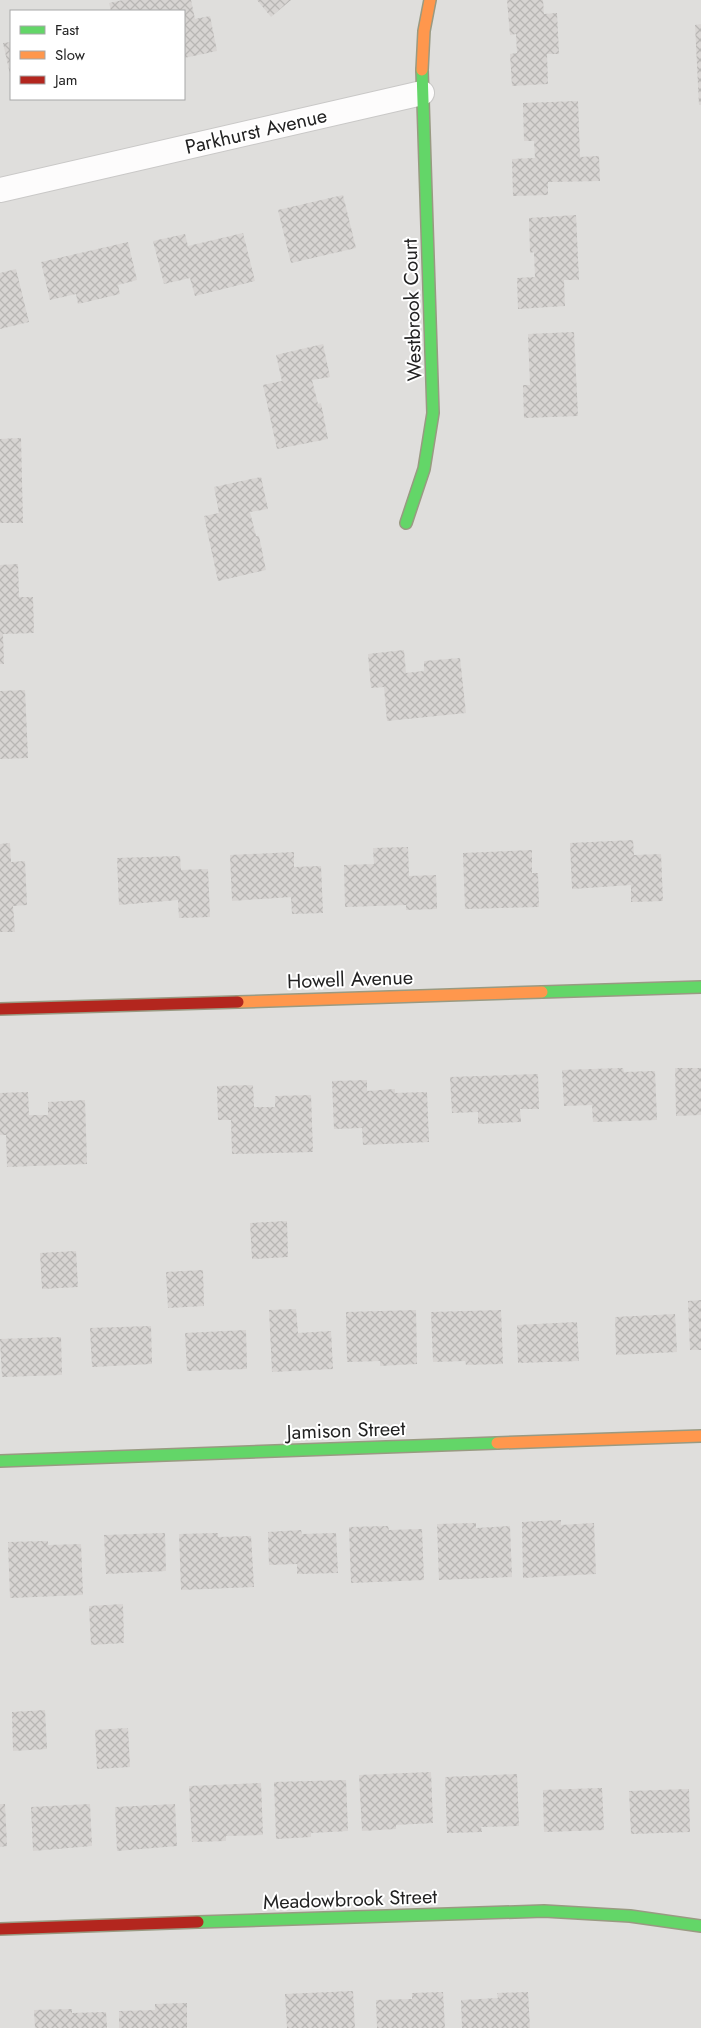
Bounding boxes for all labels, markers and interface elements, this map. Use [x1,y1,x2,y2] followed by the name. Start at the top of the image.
[10,10,185,100] legend
[55,19,79,41] text: Fast
[55,44,86,66] text: Slow
[53,69,78,91] text: Jam
[182,101,330,162] street label: Parkhurst Avenue
[396,238,429,382] street label: Westbrook Court
[287,963,414,996] street label: Howell Avenue
[283,1414,406,1447] street label: Jamison Street
[263,1882,438,1917] street label: Meadowbrook Street

